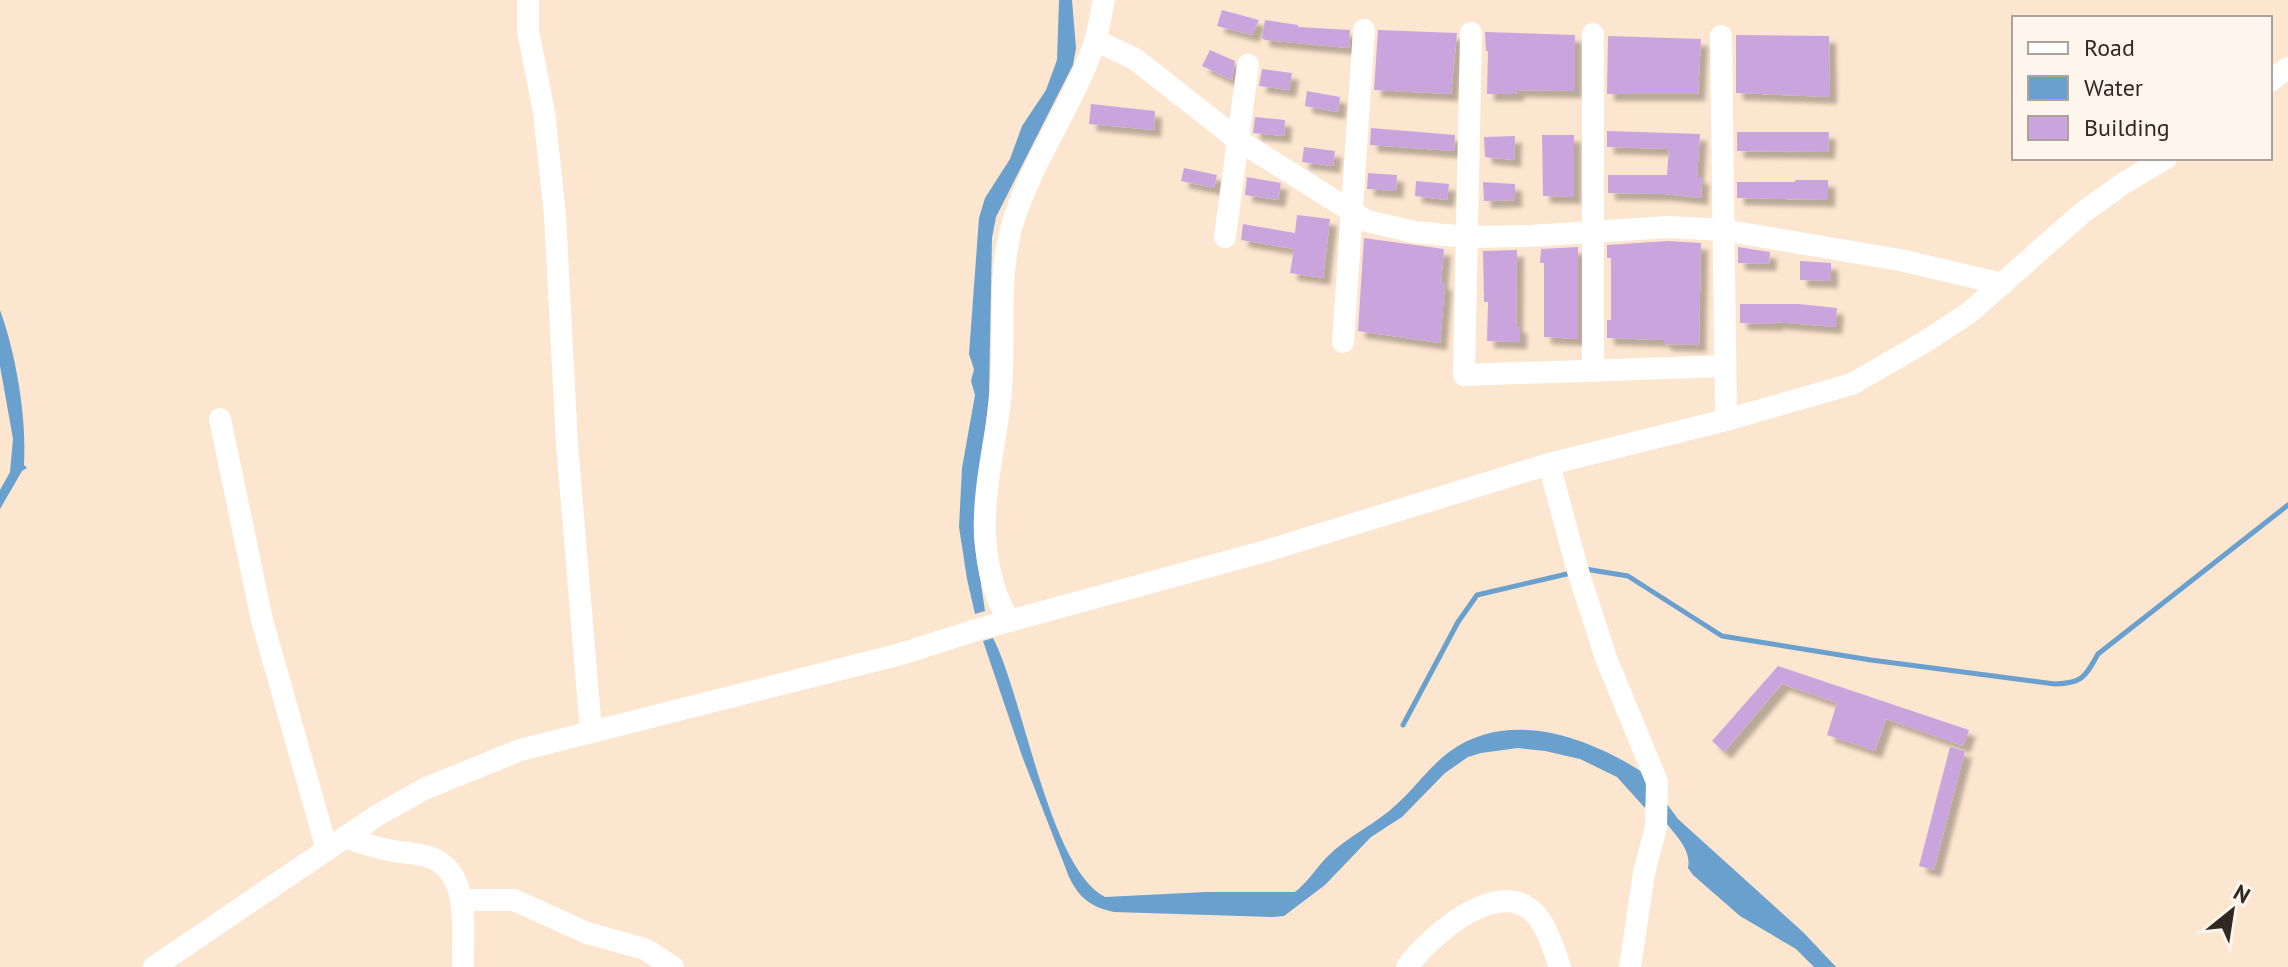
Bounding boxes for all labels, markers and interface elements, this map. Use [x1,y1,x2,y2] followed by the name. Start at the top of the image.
[2012,16,2272,160] legend
[2084,32,2135,63] text: Road
[2084,72,2143,103] text: Water
[2084,112,2170,143] text: Building
[2192,871,2272,951] north arrow
[2229,878,2255,909] text: N

